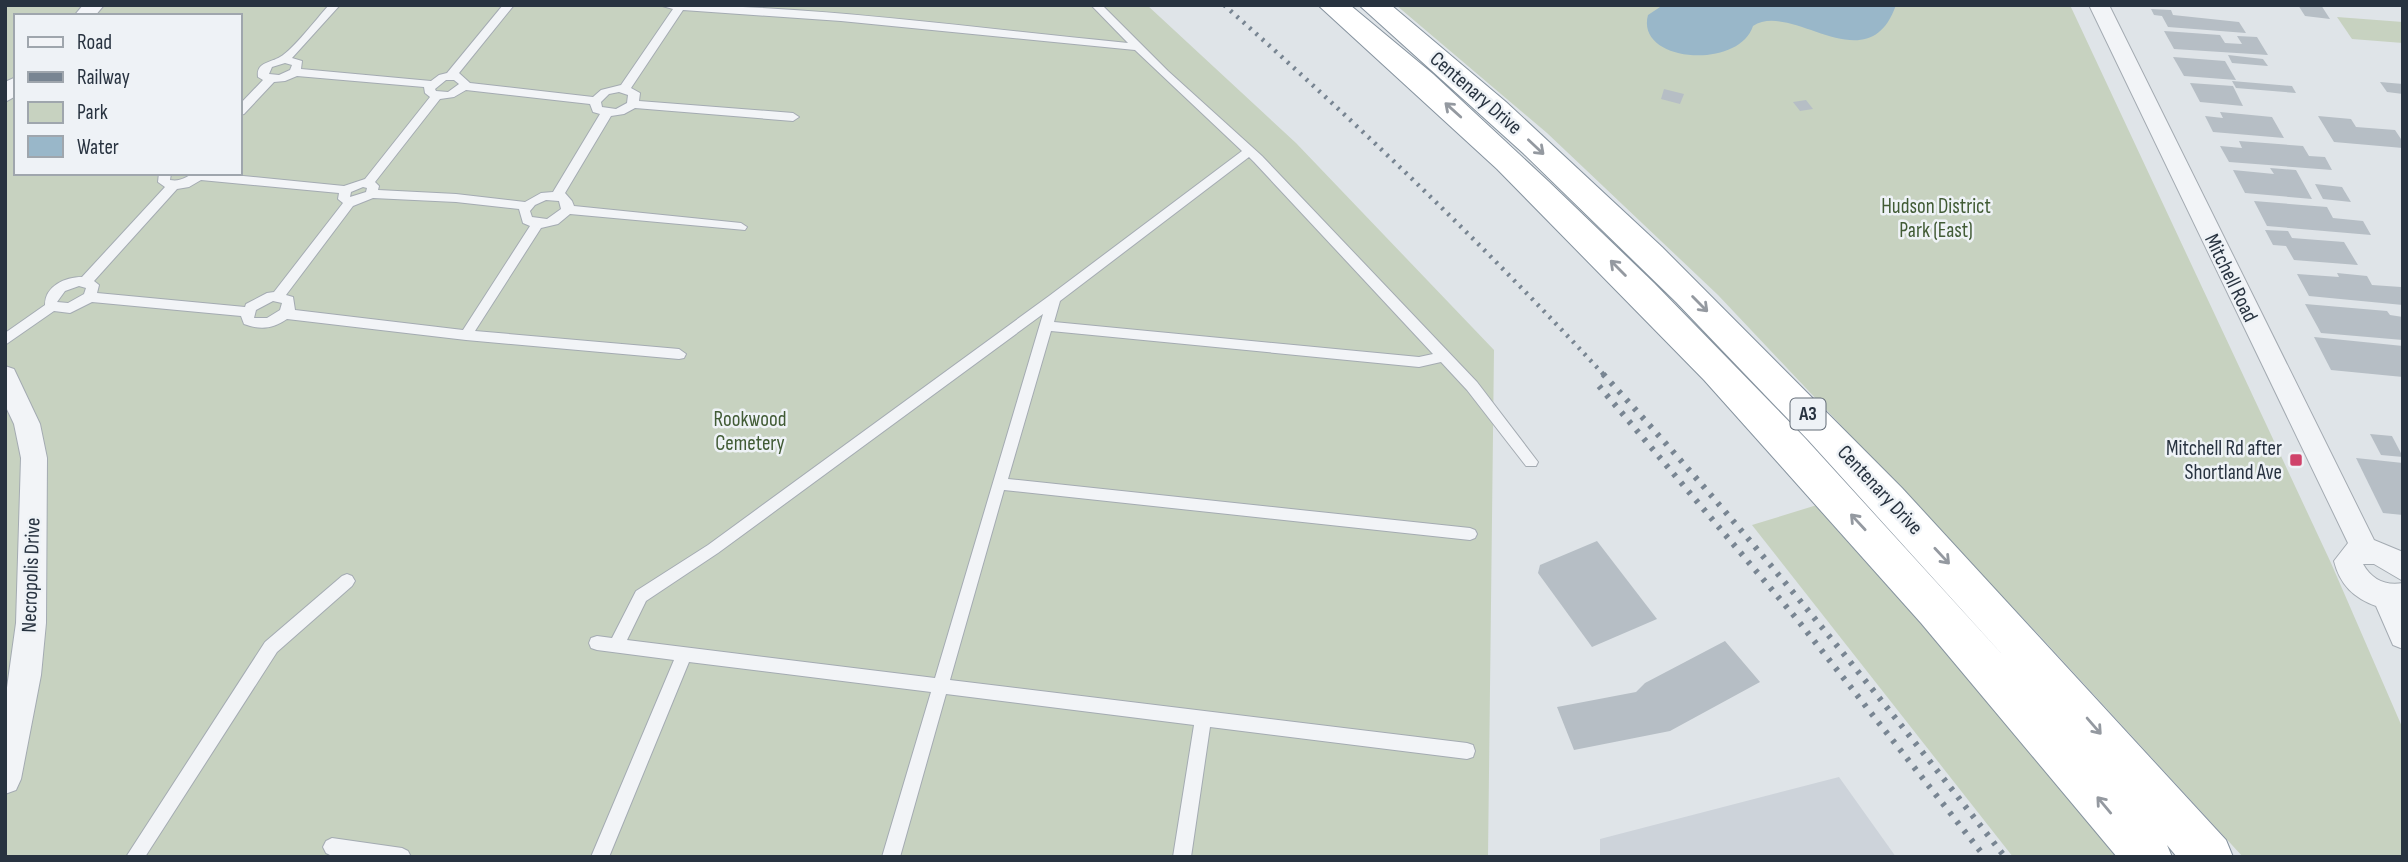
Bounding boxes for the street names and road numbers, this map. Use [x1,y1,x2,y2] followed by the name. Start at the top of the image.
[1425,46,1527,140] street label: Centenary Drive
[2199,230,2263,326] street label: Mitchell Road
[1790,398,1826,430] road number: A3
[1832,440,1928,540] street label: Centenary Drive
[17,517,45,633] street label: Necropolis Drive

